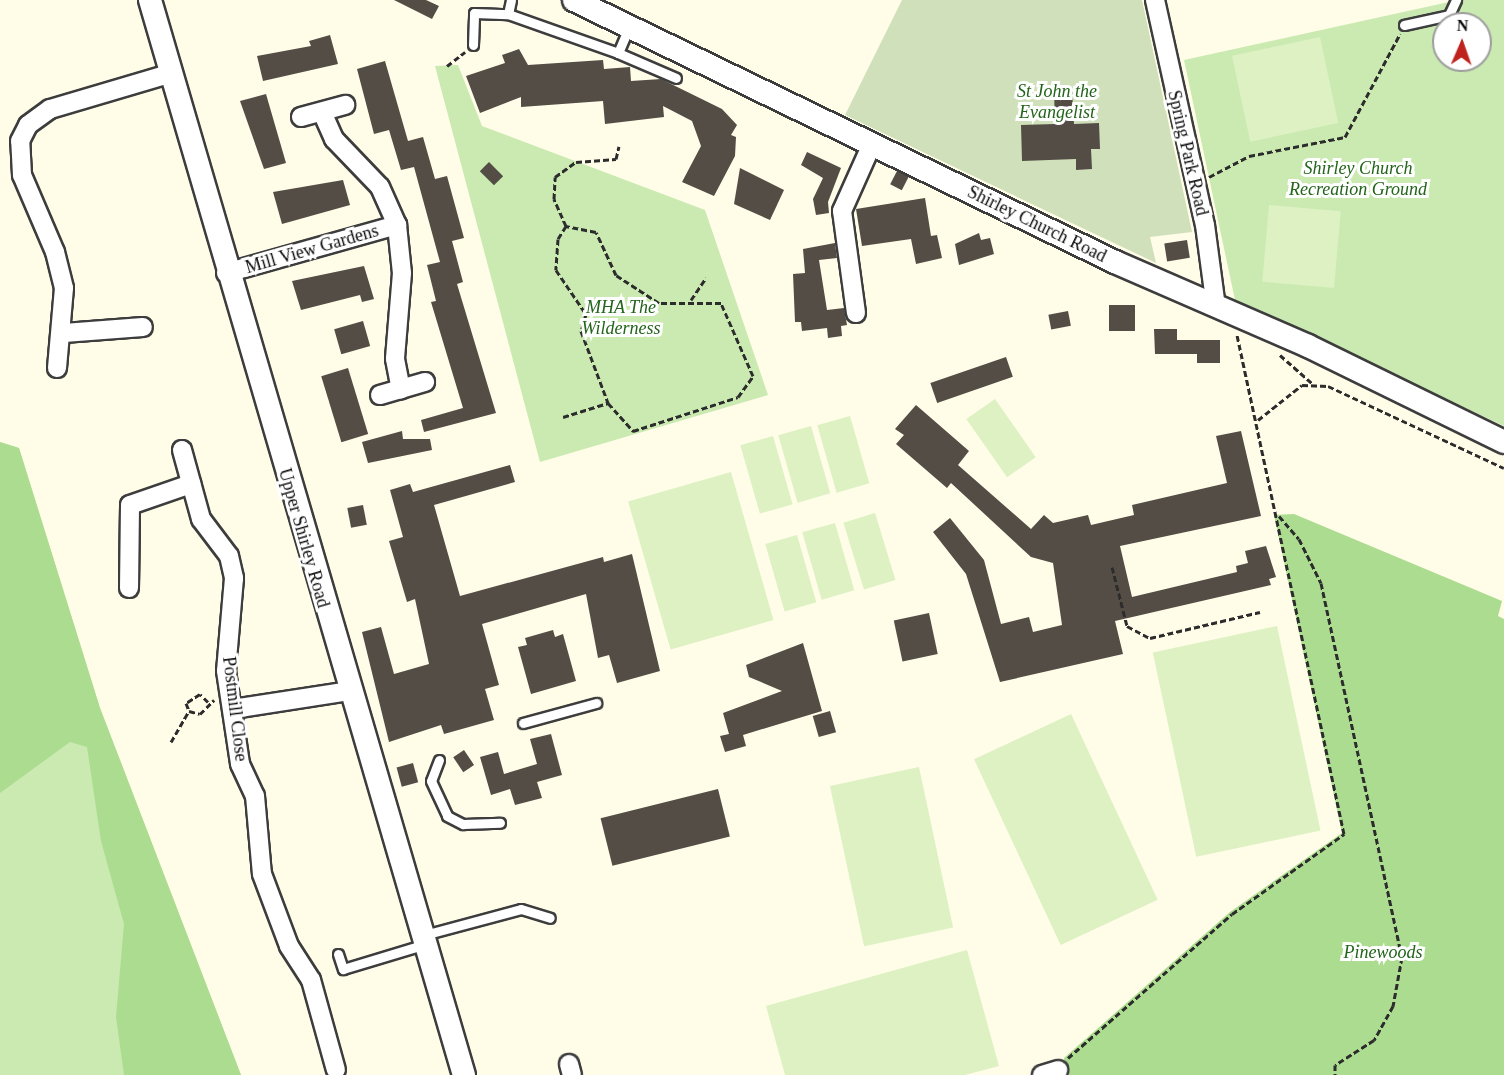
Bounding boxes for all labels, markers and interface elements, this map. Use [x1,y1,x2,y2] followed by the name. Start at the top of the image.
[1432,12,1492,72] north arrow
[1457,17,1469,34] text: N
[1017,81,1097,124] park label: St John the Evangelist
[1163,88,1213,218] street label: Spring Park Road
[1289,158,1427,201] park label: Shirley Church Recreation Ground
[964,181,1110,267] street label: Shirley Church Road
[243,220,381,278] street label: Mill View Gardens
[582,297,660,340] park label: MHA The Wilderness
[274,466,334,610] street label: Upper Shirley Road
[218,655,252,763] street label: Postmill Close
[1344,941,1422,963] park label: Pinewoods

